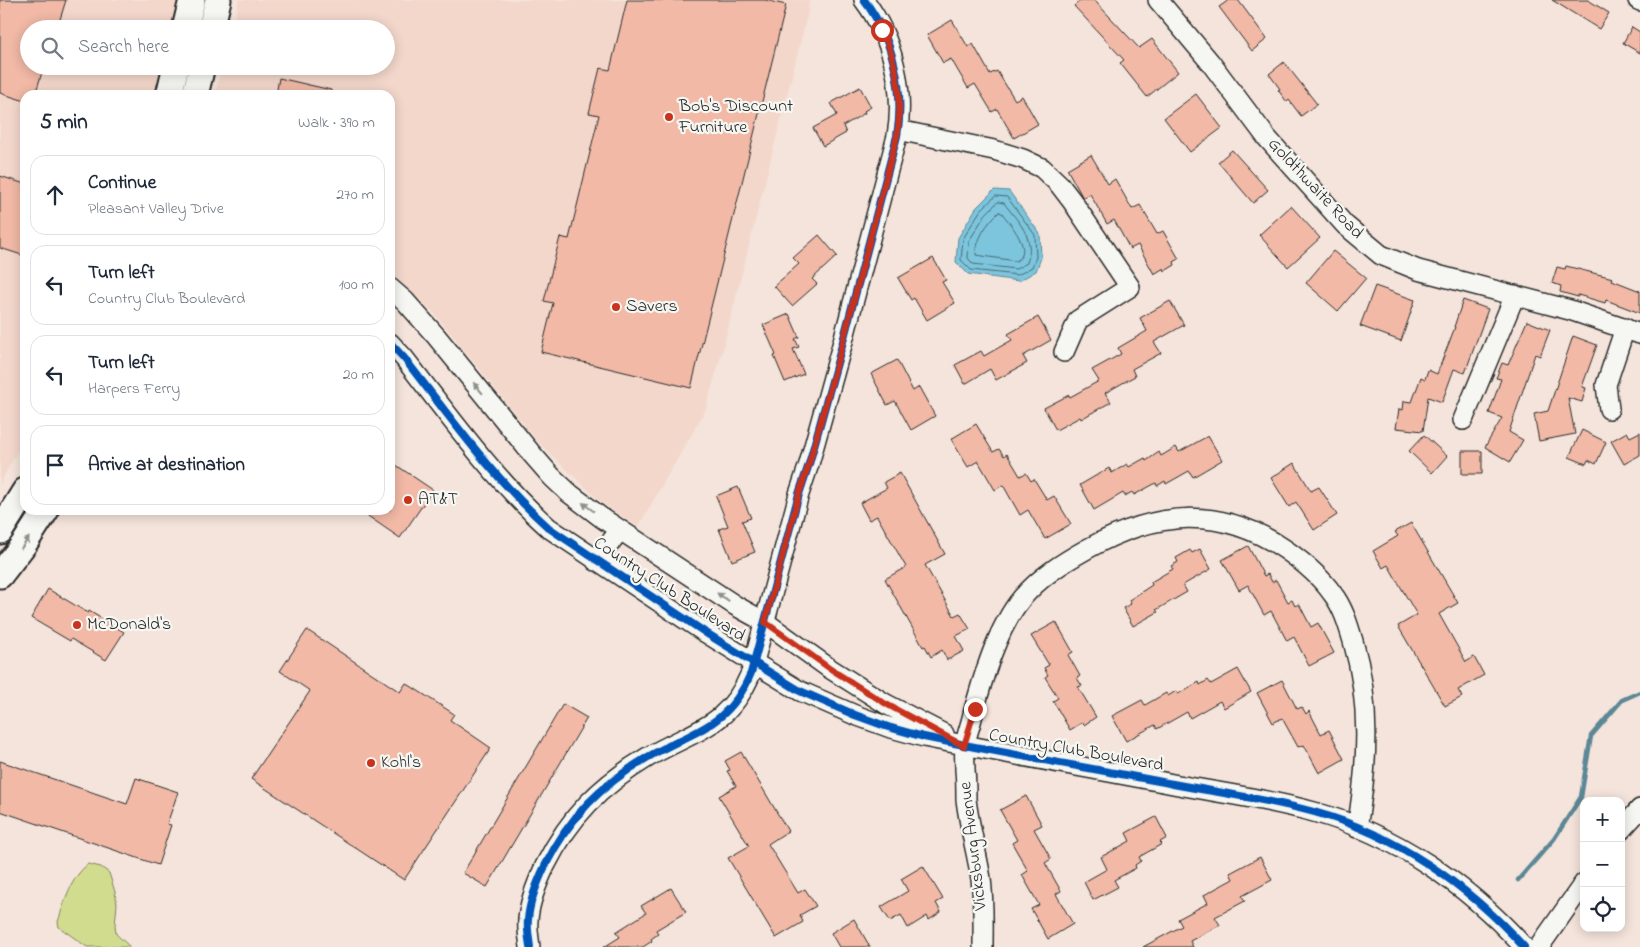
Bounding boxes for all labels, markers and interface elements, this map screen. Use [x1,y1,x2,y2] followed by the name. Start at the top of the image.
[871,19,894,42] route start
[20,20,395,75] search box
[38,34,66,62] icon: search
[78,34,169,61] text: Search here
[678,94,793,141] place label: Bob's Discount Furniture
[40,108,88,138] text: 5 min
[298,111,375,135] text: Walk · 390 m
[663,111,675,123] marker: Bob's Discount Furniture
[1261,132,1369,246] street label: Goldthwaite Road
[88,170,156,197] text: Continue
[41,181,69,209] icon: ahead
[336,183,374,207] text: 270 m
[88,197,224,221] text: Pleasant Valley Drive
[88,260,155,287] text: Turn left
[41,271,69,299] icon: left
[339,273,374,297] text: 100 m
[88,287,245,311] text: Country Club Boulevard
[626,294,678,320] place label: Savers
[610,301,622,313] marker: Savers
[88,350,155,377] text: Turn left
[41,361,69,389] icon: left
[343,363,374,387] text: 20 m
[88,377,180,401] text: Harpers Ferry
[473,382,484,395] one-way arrow
[41,451,69,479] icon: arrive
[88,452,245,479] text: Arrive at destination
[418,487,458,513] place label: AT&T
[402,494,414,506] marker: AT&T
[581,502,595,512] one-way arrow
[588,531,750,649] street label: Country Club Boulevard
[19,537,30,550] one-way arrow
[717,592,730,602] one-way arrow
[87,612,171,638] place label: McDonald's
[71,619,83,631] marker: McDonald's
[964,698,987,721] route end
[987,723,1165,779] street label: Country Club Boulevard
[381,750,421,776] place label: Kohl's
[365,757,377,769] marker: Kohl's
[953,779,996,913] street label: Vicksburg Avenue
[1580,797,1625,932] map controls
[1580,797,1625,842] button: +
[1580,842,1625,887] button: −
[1580,887,1625,932] button: locate

